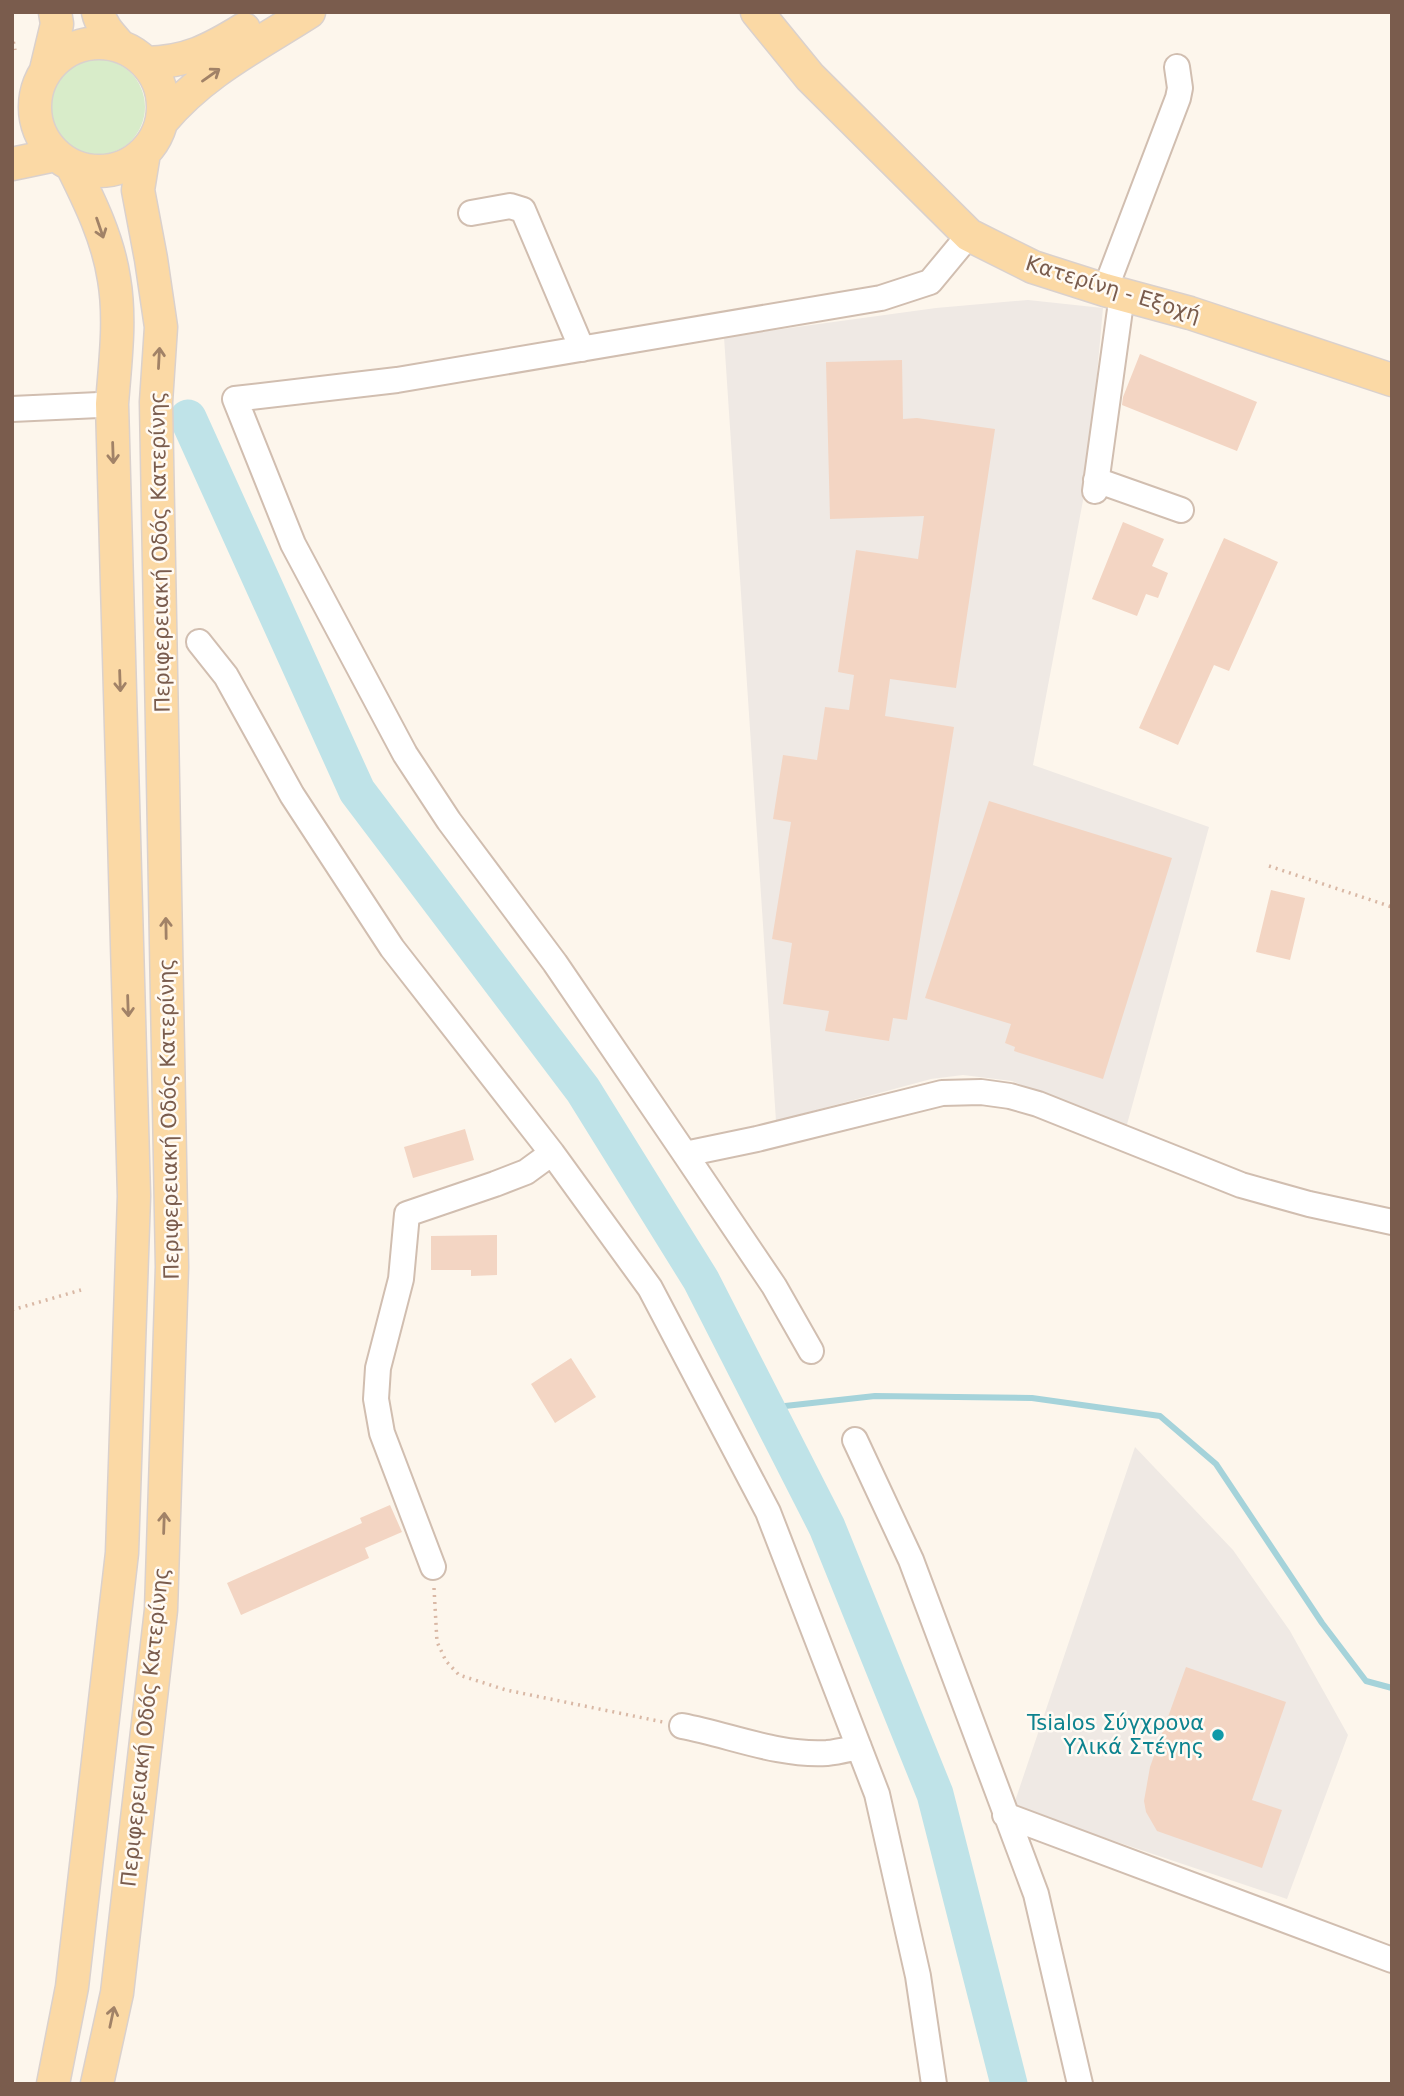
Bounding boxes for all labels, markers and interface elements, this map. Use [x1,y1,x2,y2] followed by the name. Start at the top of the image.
[201,67,220,82] one-way arrow
[95,217,107,239] one-way arrow
[1023,251,1203,327] street label: Κατερίνη - Εξοχή
[153,347,166,370] one-way arrow
[145,391,175,713] street label: Περιφερειακή Οδός Κατερίνης
[107,442,120,465] one-way arrow
[113,669,126,692] one-way arrow
[159,917,173,940] one-way arrow
[154,958,184,1280] street label: Περιφερειακή Οδός Κατερίνης
[122,994,135,1017] one-way arrow
[157,1512,170,1535] one-way arrow
[116,1566,174,1888] street label: Περιφερειακή Οδός Κατερίνης
[1026,1711,1204,1759] place label: Tsialos Σύγχρονα Υλικά Στέγης
[1210,1727,1226,1743] marker: Tsialos Σύγχρονα Υλικά Στέγης
[106,2006,119,2029] one-way arrow

